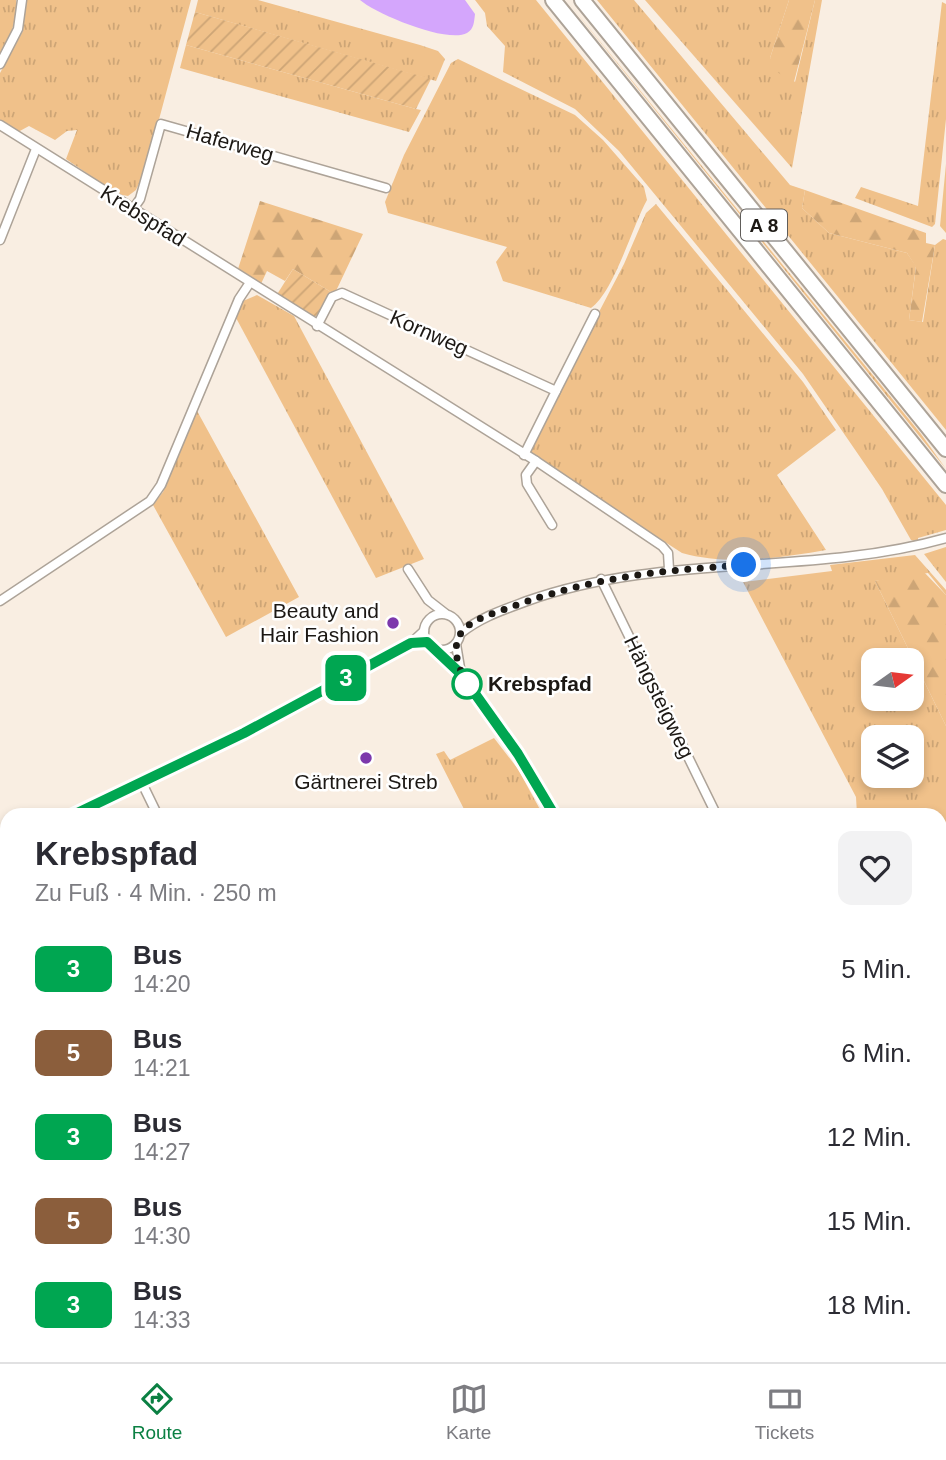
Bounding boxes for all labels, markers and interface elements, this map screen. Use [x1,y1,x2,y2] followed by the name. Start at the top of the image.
[184,119,277,166] street label: Haferweg
[97,180,190,251] street label: Krebspfad
[741,210,787,241] road number: A 8
[387,305,472,360] street label: Kornweg
[726,547,761,582] your location
[260,599,379,646] place label: Beauty and Hair Fashion
[385,615,401,631] marker: Beauty and Hair Fashion
[620,632,699,762] street label: Hängsteigweg
[861,648,924,710] north arrow
[861,648,924,788] map controls
[323,655,369,701] line badge: 3
[339,664,353,691] text: 3
[452,669,482,699] marker: Krebspfad
[488,672,592,695] place label: Krebspfad
[861,725,924,788] button: layers
[358,750,374,766] marker: Gärtnerei Streb
[294,770,438,793] place label: Gärtnerei Streb
[838,831,912,905] button: heart
[35,835,198,872] text: Krebspfad
[35,880,277,906] text: Zu Fuß · 4 Min. · 250 m
[133,940,182,970] text: Bus
[841,954,912,984] text: 5 Min.
[67,955,80,982] text: 3
[133,971,191,997] text: 14:20
[133,1024,182,1054] text: Bus
[841,1038,912,1068] text: 6 Min.
[67,1039,80,1066] text: 5
[133,1055,191,1081] text: 14:21
[133,1108,182,1138] text: Bus
[827,1122,912,1152] text: 12 Min.
[67,1123,80,1150] text: 3
[133,1139,191,1165] text: 14:27
[133,1192,182,1222] text: Bus
[827,1206,912,1236] text: 15 Min.
[67,1207,80,1234] text: 5
[133,1223,191,1249] text: 14:30
[133,1276,182,1306] text: Bus
[827,1290,912,1320] text: 18 Min.
[67,1291,80,1318] text: 3
[133,1307,191,1333] text: 14:33
[132,1380,182,1444] tab: Route
[446,1380,491,1444] tab: Karte
[755,1380,814,1444] tab: Tickets

